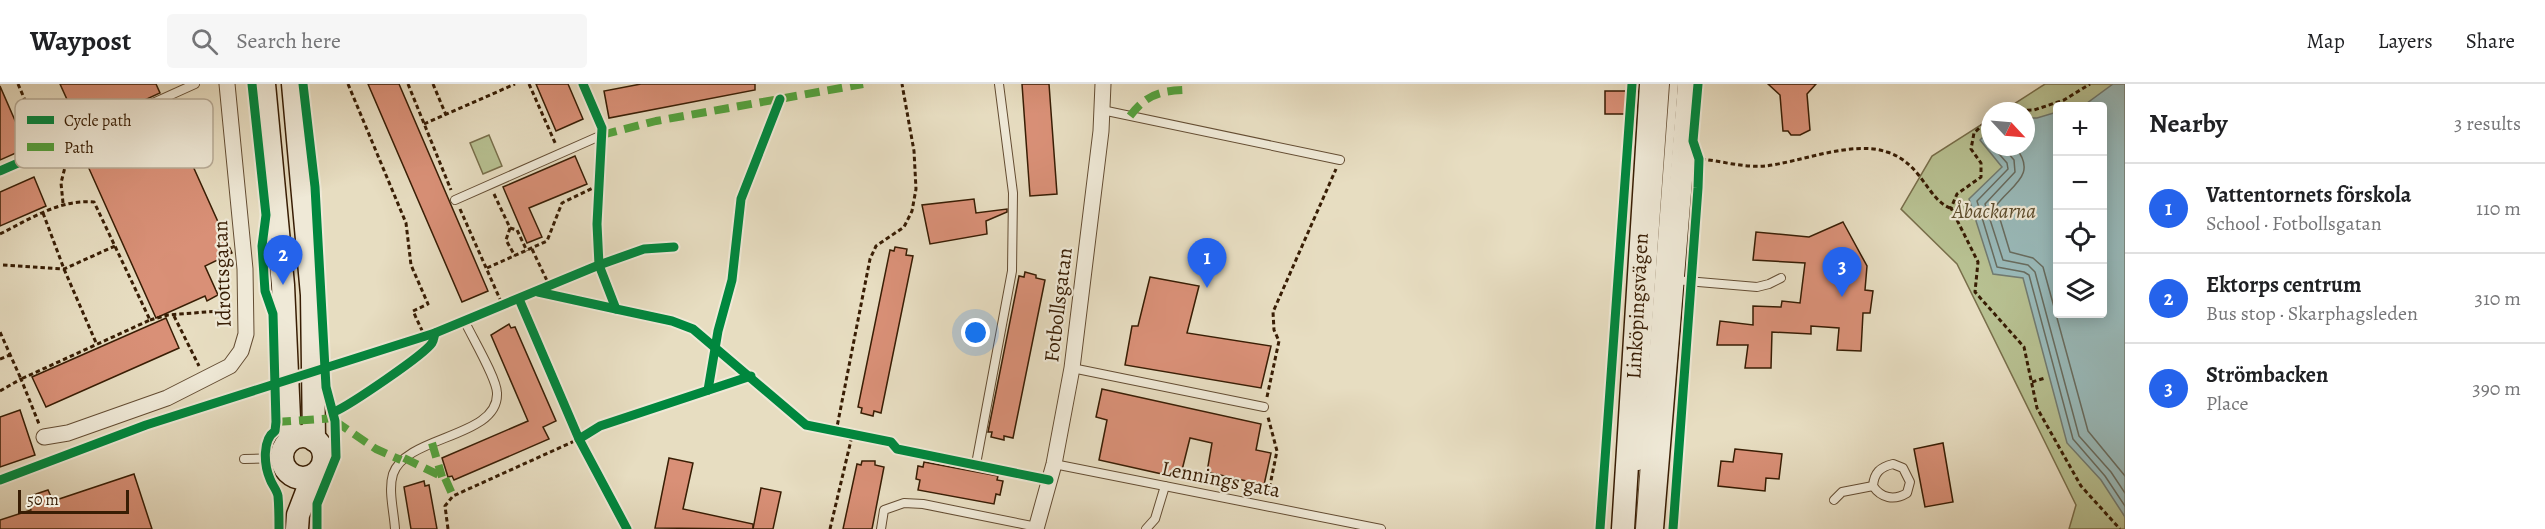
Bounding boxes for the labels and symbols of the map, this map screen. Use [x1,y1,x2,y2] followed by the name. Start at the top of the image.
[15,99,213,168] legend
[1981,102,2035,156] north arrow
[64,110,132,132] text: Cycle path
[64,137,94,159] text: Path
[1951,197,2036,225] park label: Åbackarna
[206,220,238,328] street label: Idrottsgatan
[1619,232,1655,380] street label: Linköpingsvägen
[264,236,302,285] pin: 2
[1188,238,1226,288] pin: 1
[1037,246,1079,364] street label: Fotbollsgatan
[1822,248,1862,297] pin: 3
[961,318,990,347] your location
[1159,454,1283,504] street label: Lennings gata
[18,487,129,514] scale bar

